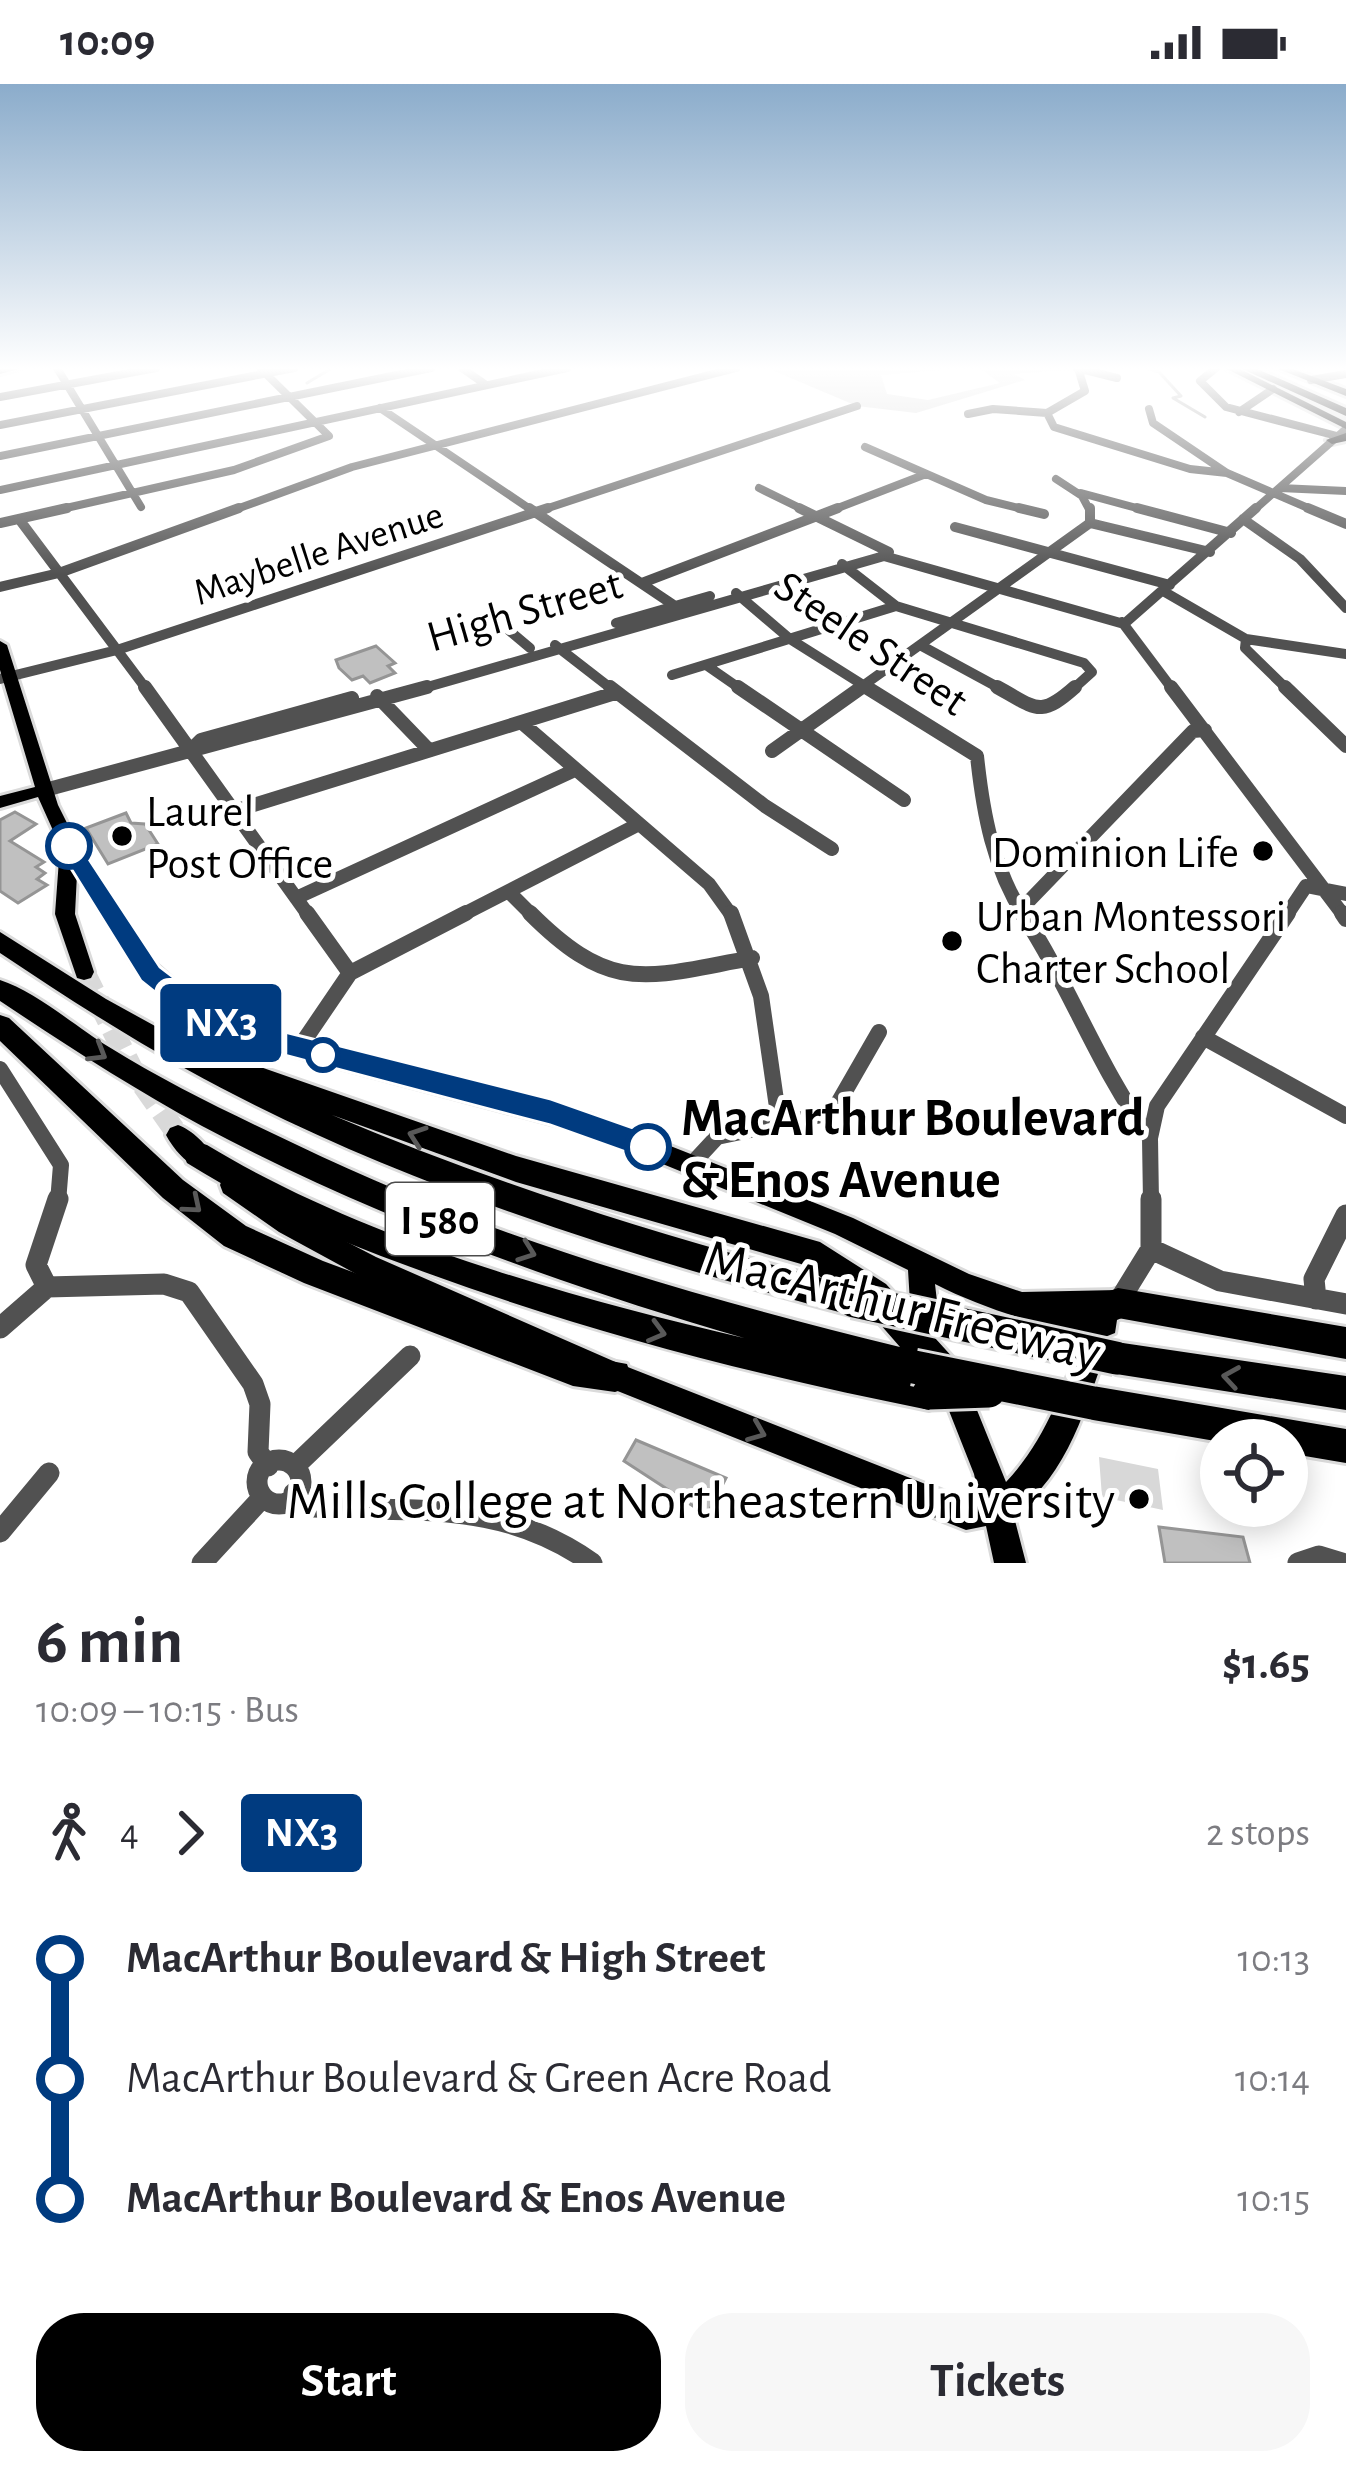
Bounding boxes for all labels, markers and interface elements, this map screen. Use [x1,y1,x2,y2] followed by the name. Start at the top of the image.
[60,19,155,64] text: 10:09
[189,496,448,613] street label: Maybelle Avenue
[422,562,627,661] street label: High Street
[766,563,975,725] street label: Steele Street
[146,790,333,887] place label: Laurel Post Office
[109,823,135,849] marker: Laurel Post Office
[47,824,91,868] unlabelled marker
[992,831,1239,876] place label: Dominion Life
[1250,838,1276,864] marker: Dominion Life
[976,895,1286,992] place label: Urban Montessori Charter School
[939,928,965,954] marker: Urban Montessori Charter School
[152,984,290,1062] line badge: NX3
[184,1002,258,1044] text: NX3
[85,1039,107,1061] one-way arrow
[307,1039,339,1071] unlabelled marker
[681,1092,1145,1208] place label: MacArthur Boulevard & Enos Avenue
[626,1125,670,1169] marker: MacArthur Boulevard & Enos Avenue
[408,1126,429,1150] one-way arrow
[386,1183,494,1255] road number: I 580
[179,1191,201,1213] one-way arrow
[699,1232,1106,1382] street label: MacArthur Freeway
[516,1238,537,1262] one-way arrow
[646,1317,666,1342] one-way arrow
[1221,1365,1240,1391] one-way arrow
[745,1418,766,1442] one-way arrow
[1200,1419,1308,1527] map controls
[1200,1419,1308,1527] button: locate
[287,1475,1115,1529] place label: Mills College at Northeastern University
[1126,1486,1152,1512] marker: Mills College at Northeastern University
[36,1609,183,1675] text: 6 min
[1222,1642,1310,1687] text: $1.65
[36,1691,299,1730] text: 10:09 – 10:15 · Bus
[36,1800,102,1866] icon: walk
[157,1800,223,1866] icon: forward
[265,1812,338,1854] text: NX3
[120,1814,139,1853] text: 4
[1206,1814,1310,1853] text: 2 stops
[126,1936,765,1981] text: MacArthur Boulevard & High Street
[1238,1940,1310,1979] text: 10:13
[126,2056,832,2101] text: MacArthur Boulevard & Green Acre Road
[1235,2060,1310,2099] text: 10:14
[126,2176,786,2221] text: MacArthur Boulevard & Enos Avenue
[1237,2180,1310,2219] text: 10:15
[36,2313,661,2451] button: Start
[685,2313,1310,2451] button: Tickets

